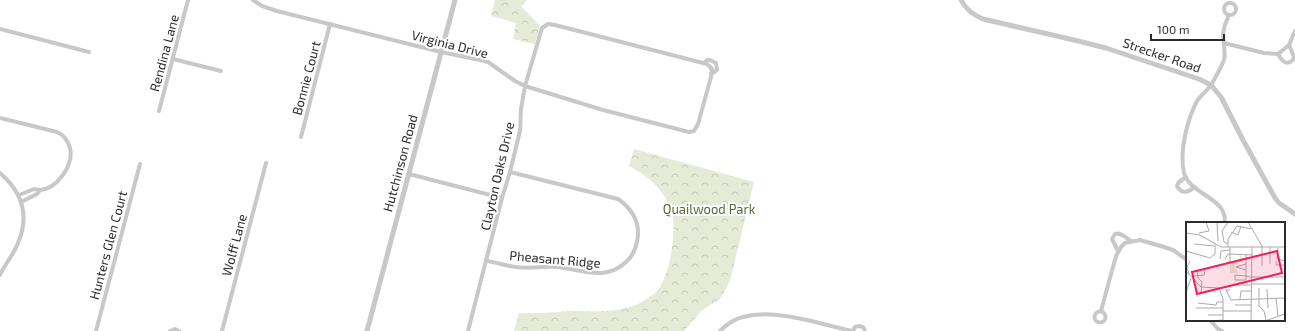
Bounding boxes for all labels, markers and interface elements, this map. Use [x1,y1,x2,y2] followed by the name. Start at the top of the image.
[146,13,182,93] street label: Rendina Lane
[1151,16,1224,42] scale bar
[1157,22,1189,36] text: 100 m
[410,27,490,61] street label: Virginia Drive
[1121,34,1203,76] street label: Strecker Road
[288,39,324,117] street label: Bonnie Court
[379,113,421,213] street label: Hutchinson Road
[477,120,517,232] street label: Clayton Oaks Drive
[86,189,130,301] street label: Hunters Glen Court
[663,201,756,217] park label: Quailwood Park
[218,212,250,278] street label: Wolff Lane
[1186,222,1285,321] inset map
[509,247,601,271] street label: Pheasant Ridge

